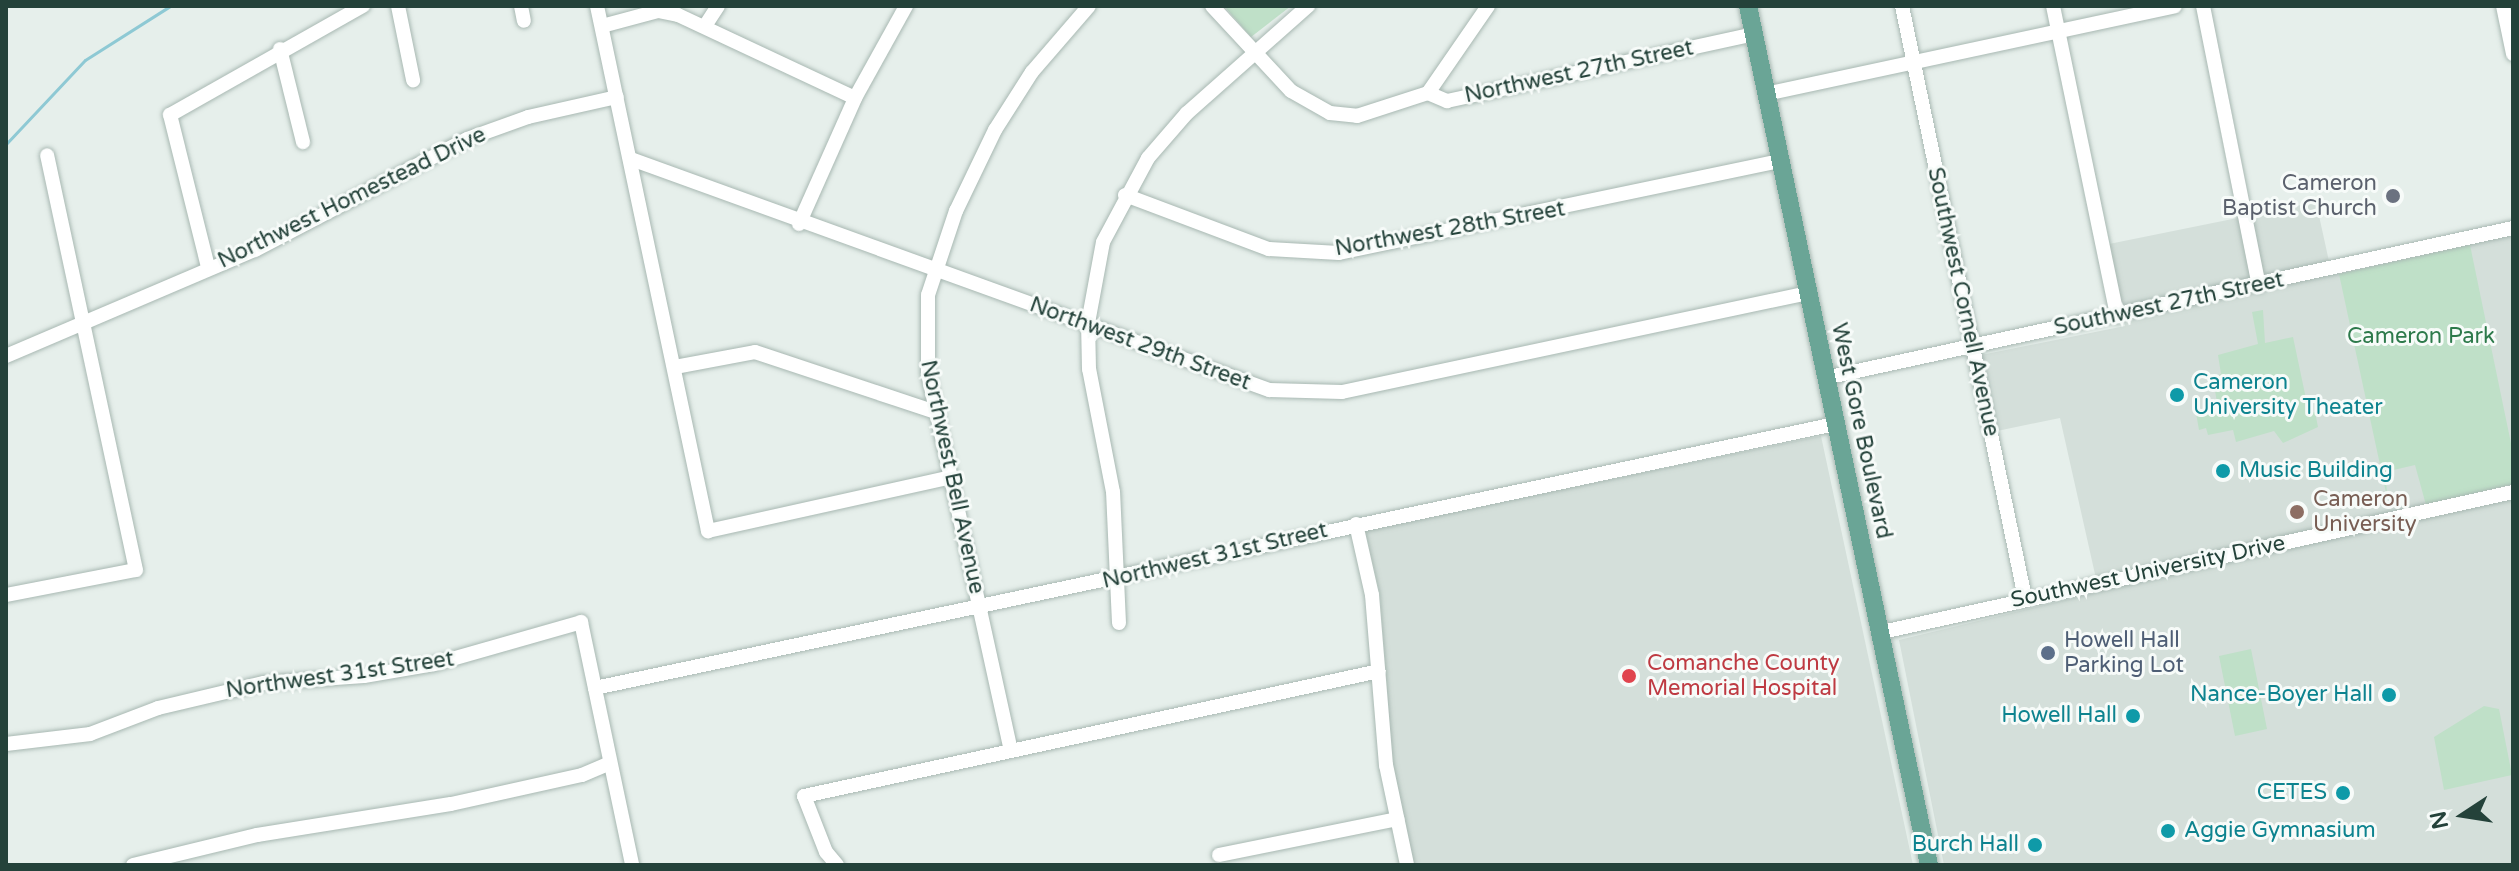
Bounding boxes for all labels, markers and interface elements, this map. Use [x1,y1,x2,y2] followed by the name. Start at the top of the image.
[1462,35,1696,109] street label: Northwest 27th Street
[214,122,490,274] street label: Northwest Homestead Drive
[1922,165,2004,439] street label: Southwest Cornell Avenue
[2222,170,2377,222] place label: Cameron Baptist Church
[2384,187,2402,205] marker: Cameron Baptist Church
[1333,196,1567,262] street label: Northwest 28th Street
[2052,267,2286,341] street label: Southwest 27th Street
[1026,292,1254,396] street label: Northwest 29th Street
[1825,321,1897,541] street label: West Gore Boulevard
[2347,324,2495,350] park label: Cameron Park
[914,358,990,596] street label: Northwest Bell Avenue
[2193,369,2383,420] place label: Cameron University Theater
[2168,386,2186,404] marker: Cameron University Theater
[2239,458,2393,484] place label: Music Building
[2214,462,2232,480] marker: Music Building
[2313,486,2417,538] place label: Cameron University
[2288,503,2306,521] marker: Cameron University
[1100,517,1330,595] street label: Northwest 31st Street
[2008,530,2288,614] street label: Southwest University Drive
[2064,627,2184,678] place label: Howell Hall Parking Lot
[2039,644,2057,662] marker: Howell Hall Parking Lot
[224,646,456,704] street label: Northwest 31st Street
[1647,650,1840,702] place label: Comanche County Memorial Hospital
[1618,665,1640,687] marker: Comanche County Memorial Hospital
[2190,682,2373,708] place label: Nance-Boyer Hall
[2380,686,2398,704] marker: Nance-Boyer Hall
[2001,703,2117,729] place label: Howell Hall
[2124,707,2142,725] marker: Howell Hall
[2423,775,2503,855] north arrow
[2257,780,2327,806] place label: CETES
[2334,784,2352,802] marker: CETES
[2425,809,2454,831] text: N
[2184,818,2376,844] place label: Aggie Gymnasium
[2159,822,2177,840] marker: Aggie Gymnasium
[1912,832,2019,858] place label: Burch Hall
[2026,836,2044,854] marker: Burch Hall

